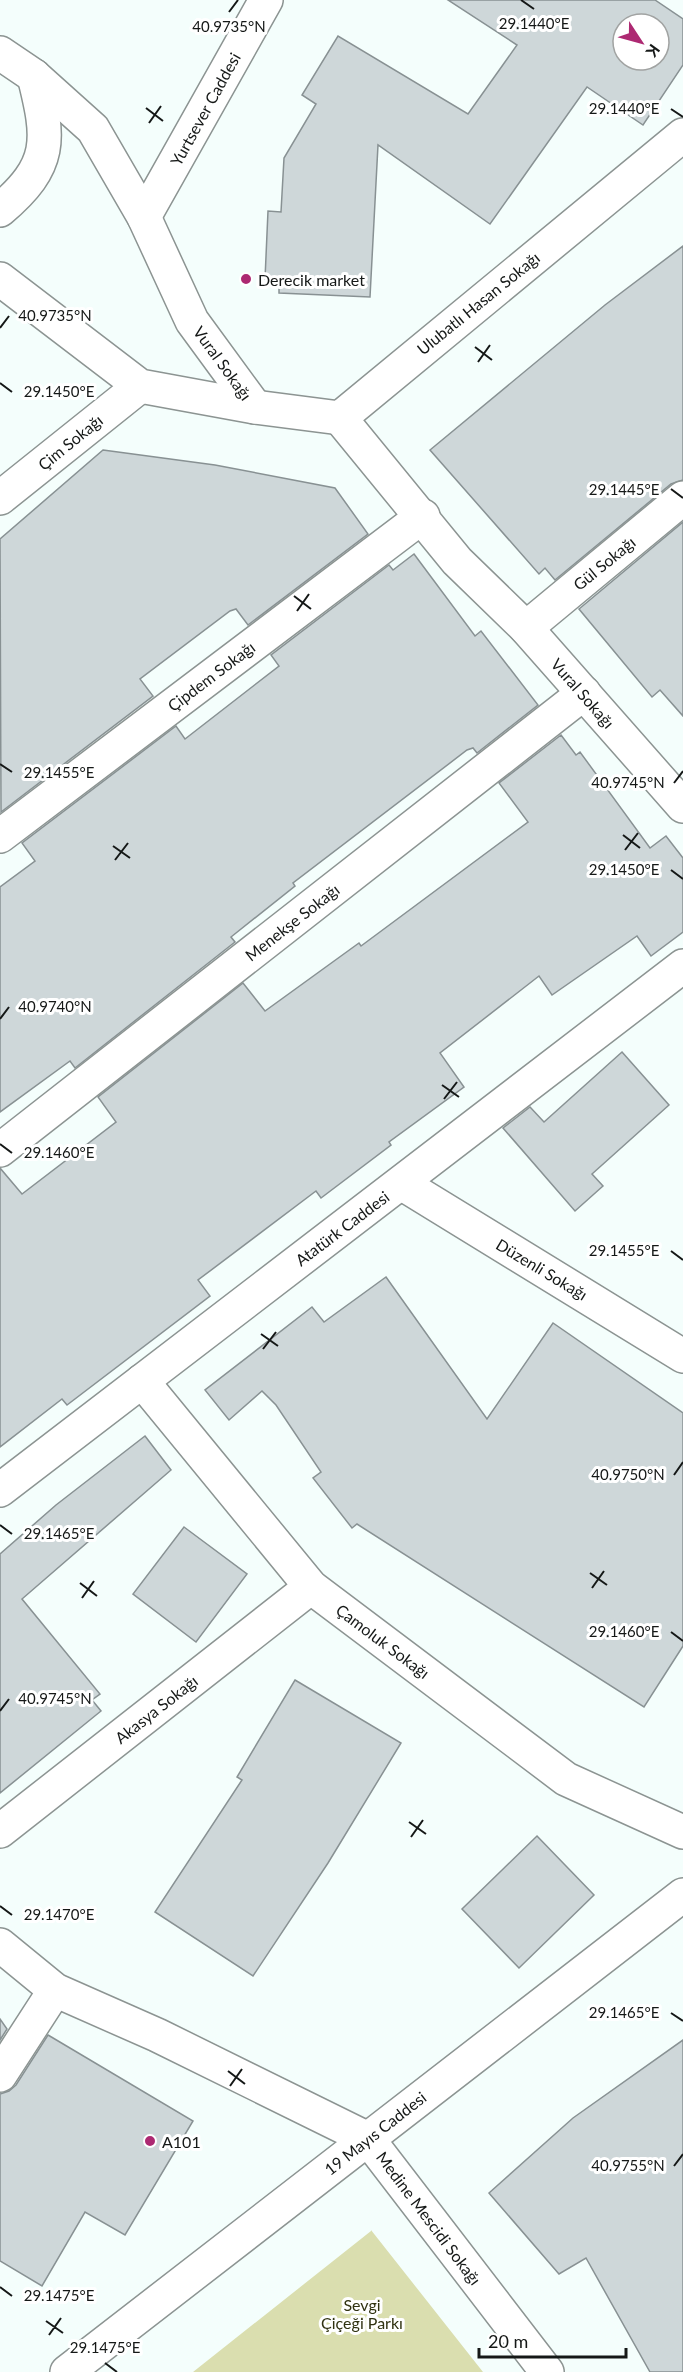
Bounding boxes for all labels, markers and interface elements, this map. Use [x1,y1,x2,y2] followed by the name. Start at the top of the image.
[611,12,671,72] north arrow
[499,14,569,32] text: 29.1440°E
[192,17,266,35] text: 40.9735°N
[642,41,664,62] text: K
[166,49,244,169] street label: Yurtsever Caddesi
[589,99,659,117] text: 29.1440°E
[413,248,543,358] street label: Ulubatlı Hasan Sokağı
[258,270,365,289] place label: Derecik market
[239,272,253,286] marker: Derecik market
[18,306,92,324] text: 40.9735°N
[190,322,256,404] street label: Vural Sokağı
[24,382,94,400] text: 29.1450°E
[34,410,106,474] street label: Çim Sokağı
[589,480,659,498] text: 29.1445°E
[569,532,639,594] street label: Gül Sokağı
[164,637,258,715] street label: Çipdem Sokağı
[547,654,619,732] street label: Vural Sokağı
[24,763,94,781] text: 29.1455°E
[591,773,665,791] text: 40.9745°N
[589,860,659,878] text: 29.1450°E
[241,879,343,965] street label: Menekşe Sokağı
[18,997,92,1015] text: 40.9740°N
[24,1143,94,1161] text: 29.1460°E
[291,1187,393,1269] street label: Atatürk Caddesi
[493,1234,591,1304] street label: Düzenli Sokağı
[589,1241,659,1259] text: 29.1455°E
[591,1465,665,1483] text: 40.9750°N
[24,1524,94,1542] text: 29.1465°E
[333,1600,433,1682] street label: Çamoluk Sokağı
[589,1622,659,1640] text: 29.1460°E
[111,1671,201,1747] street label: Akasya Sokağı
[18,1689,92,1707] text: 40.9745°N
[24,1905,94,1923] text: 29.1470°E
[589,2003,659,2021] text: 29.1465°E
[320,2087,430,2179] street label: 19 Mayıs Caddesi
[162,2132,201,2151] place label: A101
[143,2134,157,2148] marker: A101
[373,2148,485,2288] street label: Medine Mescidi Sokağı
[591,2156,665,2174] text: 40.9755°N
[24,2286,94,2304] text: 29.1475°E
[321,2295,403,2332] park label: Sevgi Çiçeği Parkı
[479,2321,626,2359] scale bar
[488,2330,528,2352] text: 20 m
[70,2338,140,2356] text: 29.1475°E

